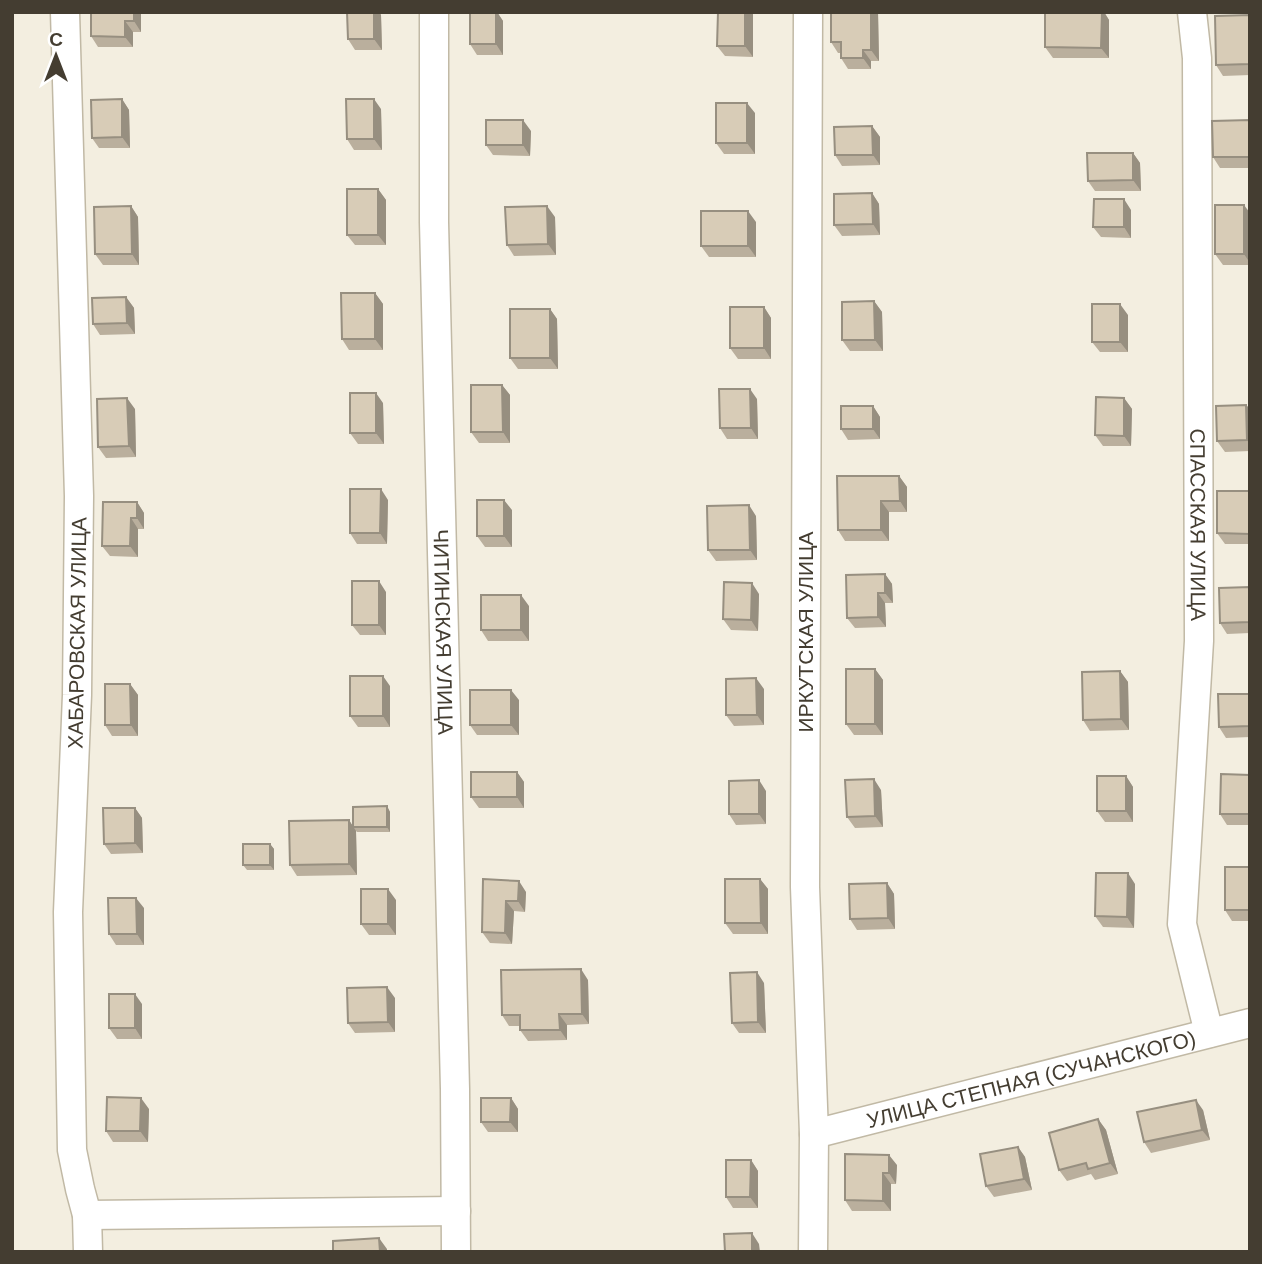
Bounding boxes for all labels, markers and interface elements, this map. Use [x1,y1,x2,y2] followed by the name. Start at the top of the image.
[21,21,91,91] north arrow
[49,29,63,50] text: С
[1187,428,1210,621] street label: СПАССКАЯ УЛИЦА
[63,517,91,749] street label: ХАБАРОВСКАЯ УЛИЦА
[430,529,458,735] street label: ЧИТИНСКАЯ УЛИЦА
[794,531,817,733] street label: ИРКУТСКАЯ УЛИЦА
[864,1026,1198,1132] street label: УЛИЦА СТЕПНАЯ (СУЧАНСКОГО)

